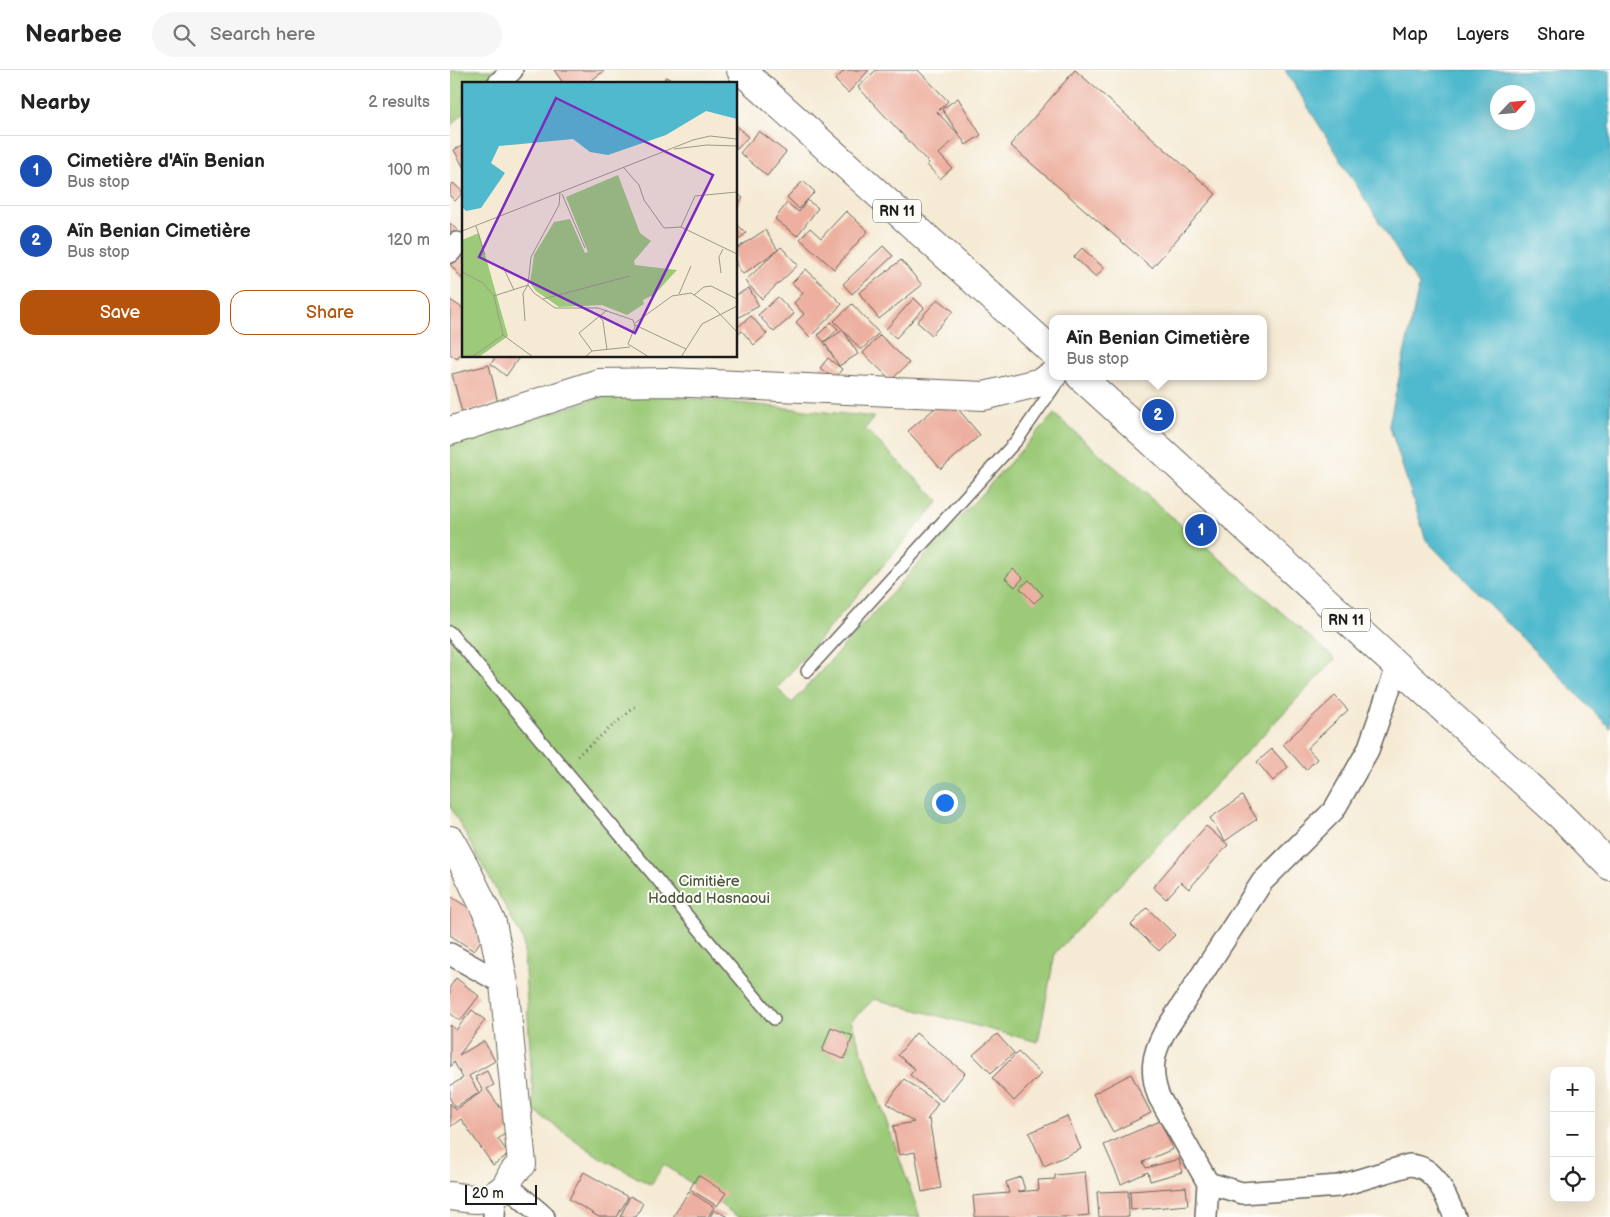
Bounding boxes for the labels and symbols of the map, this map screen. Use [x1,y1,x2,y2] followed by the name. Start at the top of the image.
[462,82,738,358] inset map
[1490,85,1535,130] north arrow
[873,200,921,222] road number: RN 11
[1142,396,1174,434] pin: 2
[1185,511,1217,549] pin: 1
[1322,608,1370,632] road number: RN 11
[932,790,958,816] your location
[648,872,770,908] park label: Cimitière Haddad Hasnaoui
[465,1182,538,1205] scale bar

